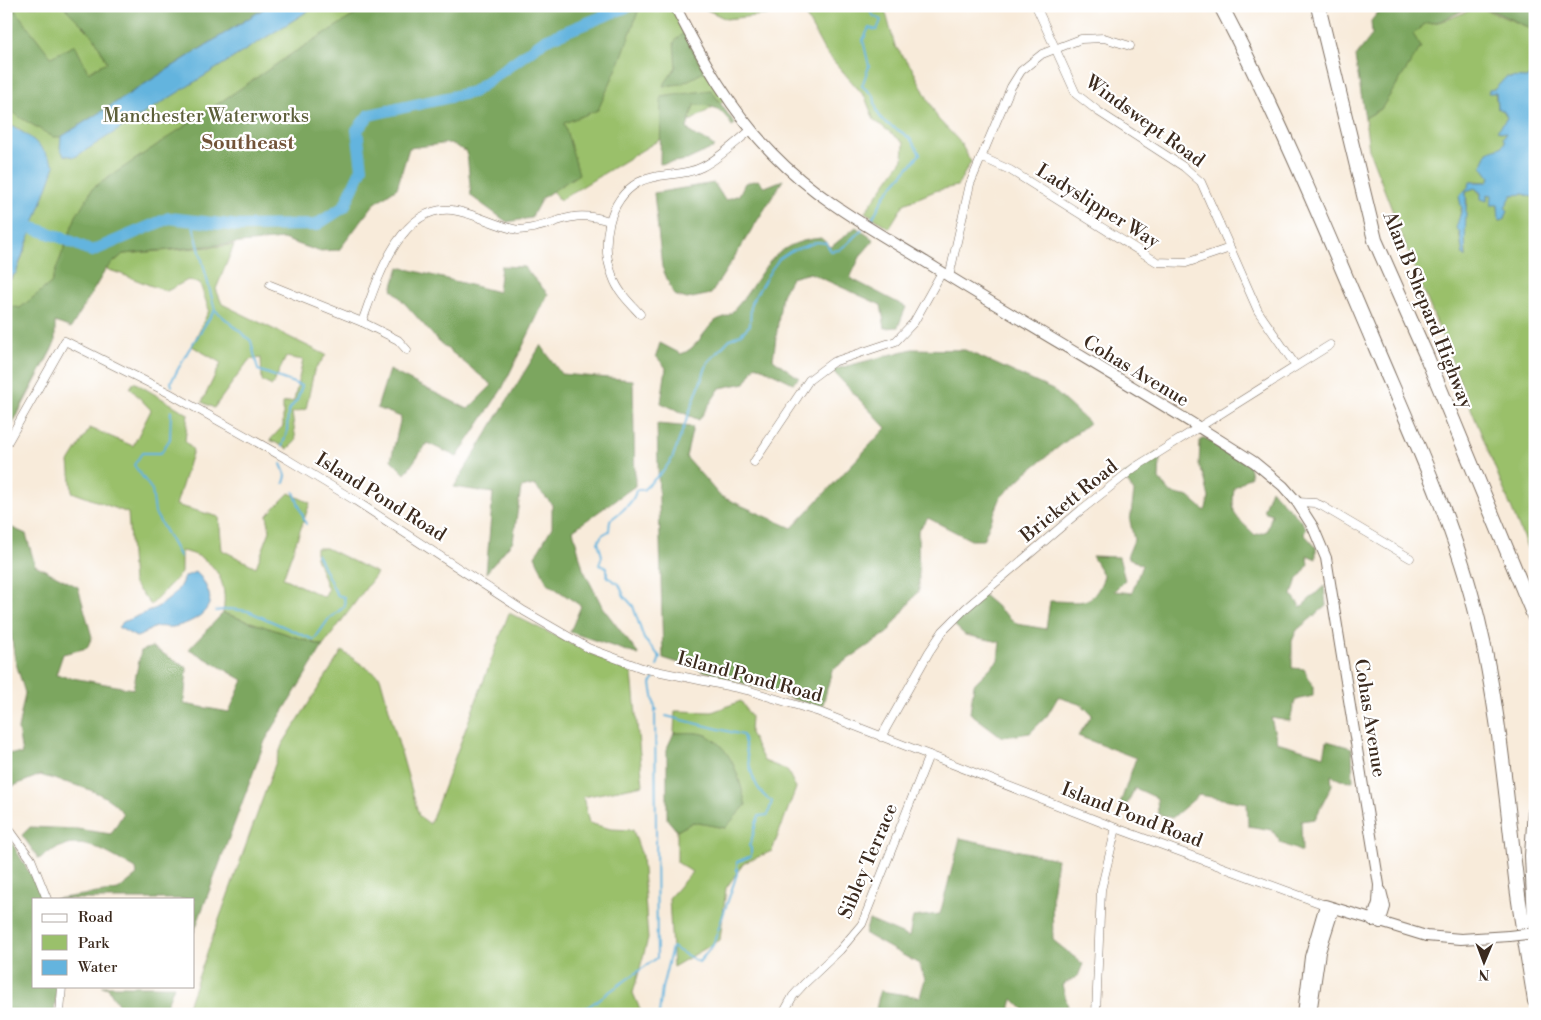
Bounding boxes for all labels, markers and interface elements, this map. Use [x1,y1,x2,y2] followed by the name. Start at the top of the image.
[1080,69,1210,173] street label: Windswept Road
[103,104,309,128] park label: Manchester Waterworks
[202,131,295,156] district label: Southeast
[1032,158,1165,254] street label: Ladyslipper Way
[1377,207,1479,413] street label: Alan B Shepard Highway
[1079,330,1193,412] street label: Cohas Avenue
[311,447,451,547] street label: Island Pond Road
[1015,454,1123,548] street label: Brickett Road
[675,646,825,708] street label: Island Pond Road
[1349,657,1391,779] street label: Cohas Avenue
[1058,777,1206,853] street label: Island Pond Road
[833,800,903,922] street label: Sibley Terrace
[32,898,195,988] legend
[78,908,113,927] text: Road
[78,934,110,953] text: Park
[1458,938,1508,988] north arrow
[77,958,118,977] text: Water
[1478,965,1489,983] text: N

